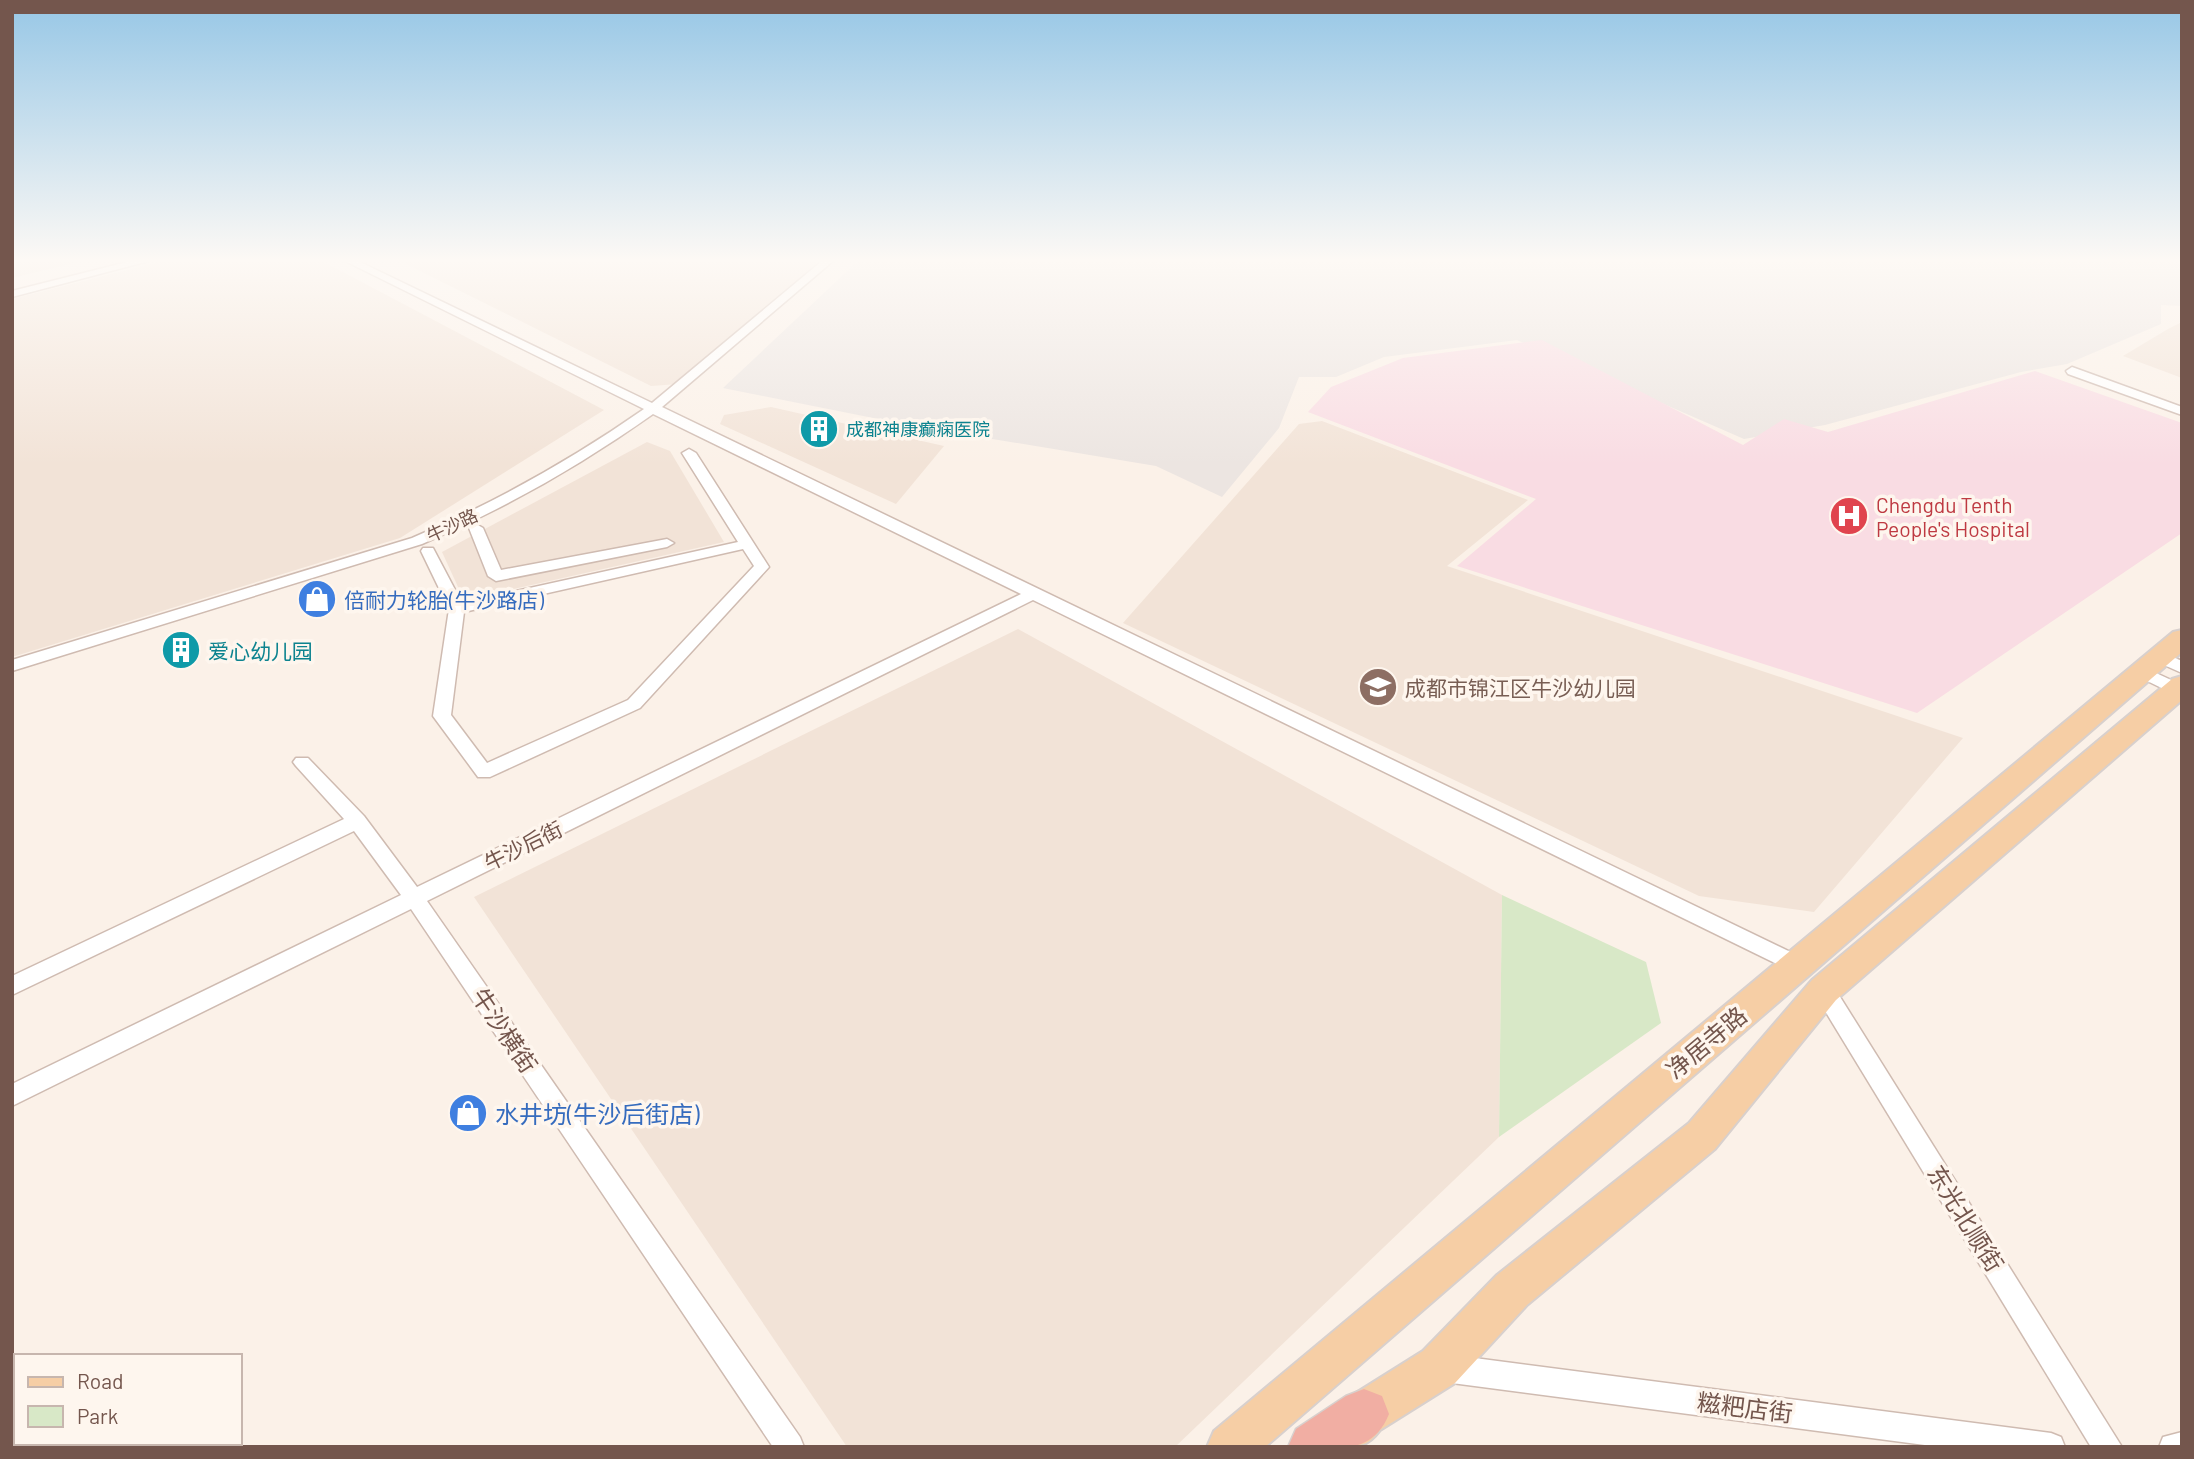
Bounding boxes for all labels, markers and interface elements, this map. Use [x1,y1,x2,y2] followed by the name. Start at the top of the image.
[798,408,840,450] building icon: 成都神康癫痫医院
[846,418,990,440] place label: 成都神康癫痫医院
[1876,492,2030,541] place label: Chengdu Tenth People's Hospital
[1828,495,1870,537] hospital icon: Chengdu Tenth People's Hospital
[423,504,481,546] street label: 牛沙路
[296,578,338,620] shop icon: 倍耐力轮胎(牛沙路店)
[344,587,544,612] place label: 倍耐力轮胎(牛沙路店)
[160,629,202,671] building icon: 爱心幼儿园
[208,638,313,663] place label: 爱心幼儿园
[1357,666,1399,708] school or university icon: 成都市锦江区牛沙幼儿园
[1405,675,1636,700] place label: 成都市锦江区牛沙幼儿园
[480,815,566,875] street label: 牛沙后街
[466,982,544,1078] street label: 牛沙横街
[1660,1000,1752,1084] street label: 净居寺路
[447,1092,489,1134] shop icon: 水井坊(牛沙后街店)
[495,1099,700,1128] place label: 水井坊(牛沙后街店)
[1922,1159,2010,1277] street label: 东光北顺街
[14,1354,242,1445] legend
[77,1368,123,1393] text: Road
[1696,1387,1794,1427] street label: 糍粑店街
[77,1403,118,1428] text: Park

